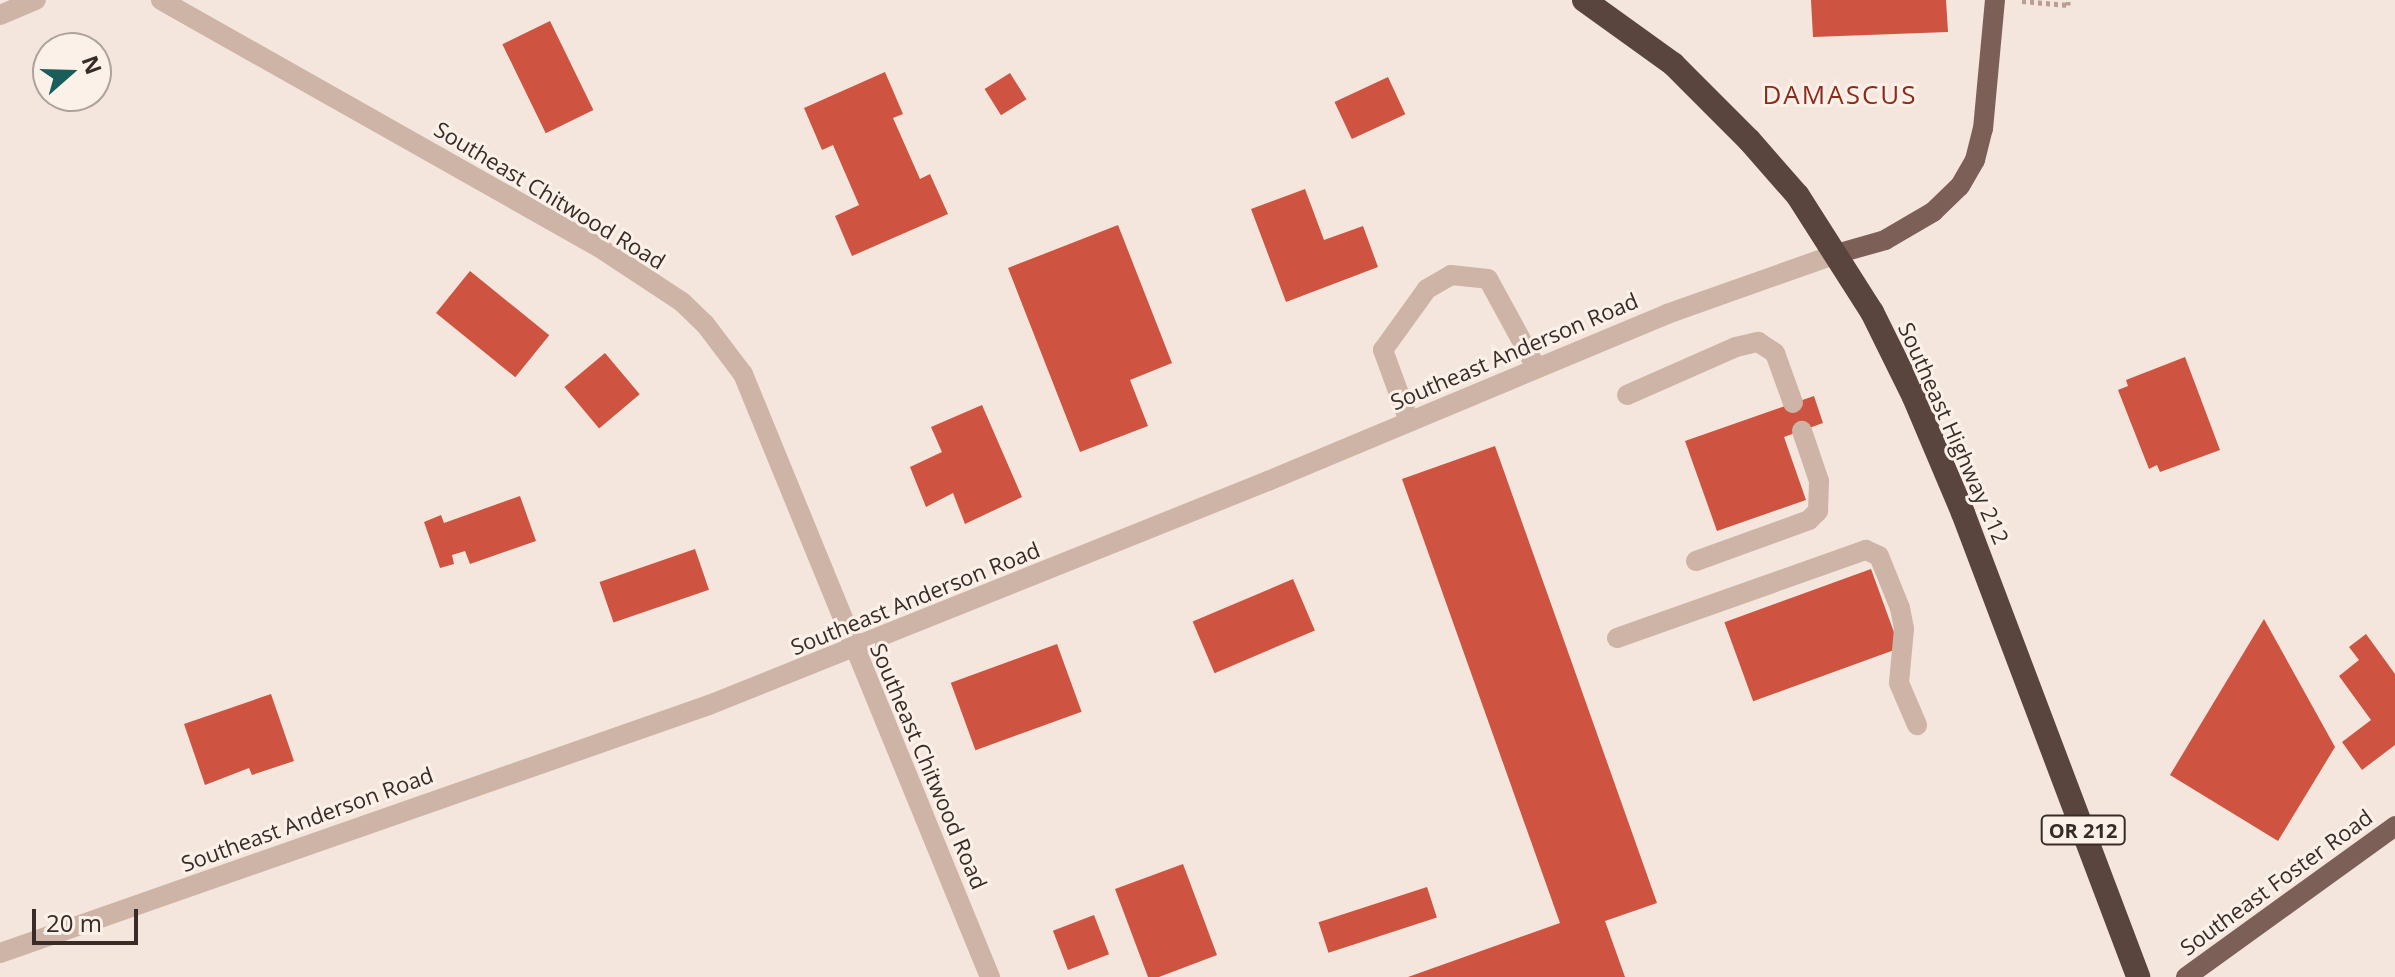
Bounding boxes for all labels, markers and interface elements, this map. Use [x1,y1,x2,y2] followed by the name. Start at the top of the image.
[32,32,112,112] north arrow
[76,51,110,78] text: N
[1763,79,1917,111] district label: DAMASCUS
[430,116,670,274] street label: Southeast Chitwood Road
[1386,287,1642,415] street label: Southeast Anderson Road
[1893,318,2015,548] street label: Southeast Highway 212
[787,536,1043,660] street label: Southeast Anderson Road
[865,639,993,893] street label: Southeast Chitwood Road
[177,761,437,877] street label: Southeast Anderson Road
[2175,803,2377,961] street label: Southeast Foster Road
[2039,814,2127,846] road number: OR 212
[36,893,142,943] scale bar
[46,906,102,939] text: 20 m

